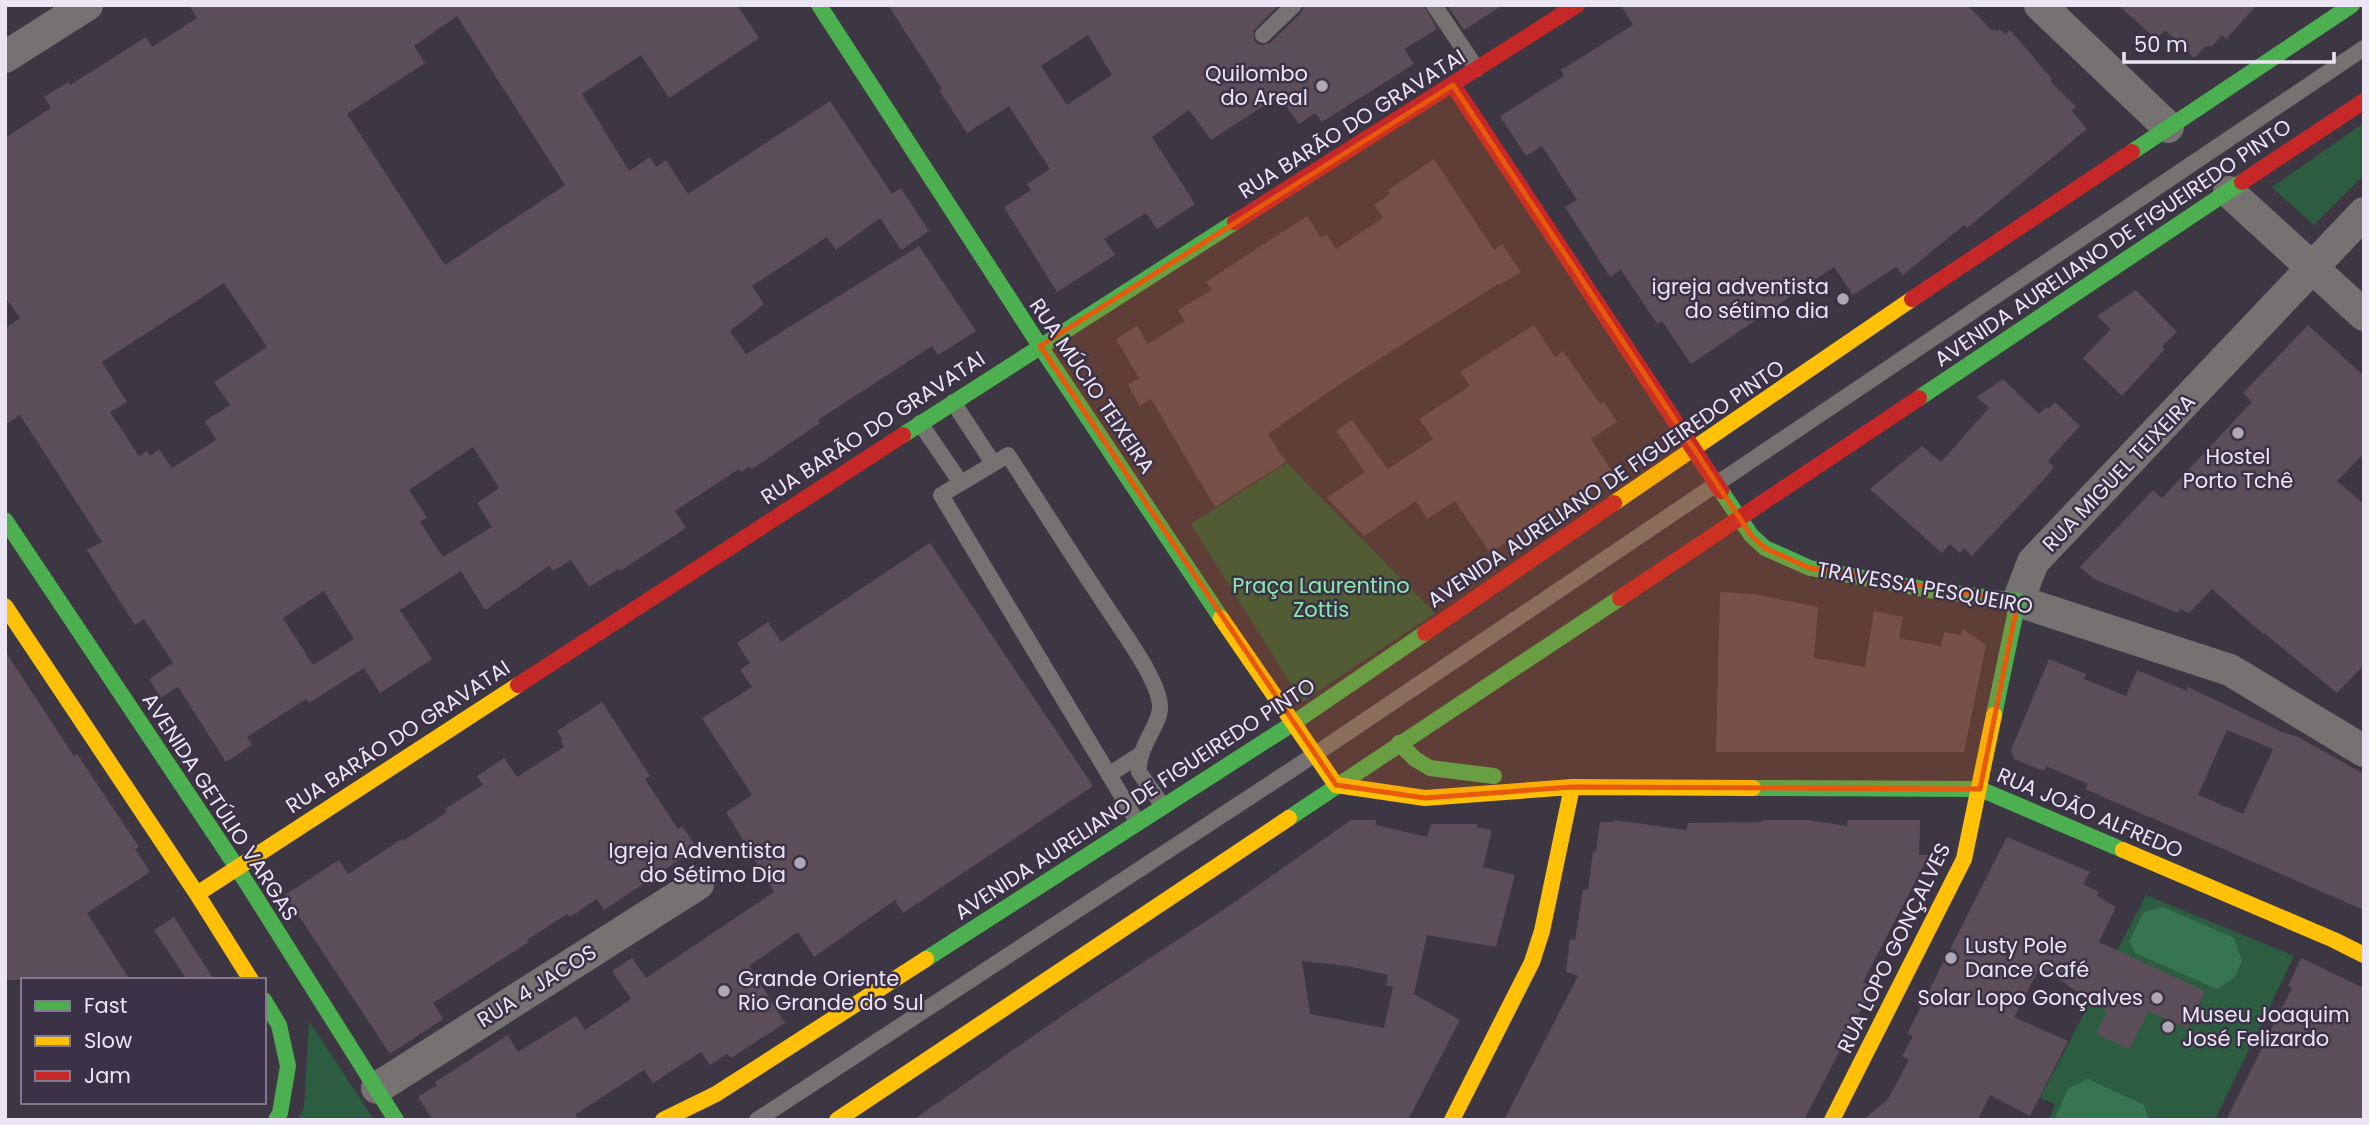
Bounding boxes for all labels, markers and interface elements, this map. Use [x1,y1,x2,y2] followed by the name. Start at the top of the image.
[2124,21,2334,65] scale bar
[2134,30,2188,59] text: 50 m
[1233,42,1471,205] street label: RUA BARÃO DO GRAVATAI
[1205,59,1308,112] place label: Quilombo do Areal
[1314,78,1330,94] marker: Quilombo do Areal
[1929,112,2297,373] street label: AVENIDA AURELIANO DE FIGUEIREDO PINTO
[1652,272,1829,325] place label: igreja adventista do sétimo dia
[1835,291,1851,307] marker: igreja adventista do sétimo dia
[1023,292,1162,479] street label: RUA MÚCIO TEIXEIRA
[755,344,991,511] street label: RUA BARÃO DO GRAVATAI
[1422,353,1790,614] street label: AVENIDA AURELIANO DE FIGUEIREDO PINTO
[2036,387,2202,558] street label: RUA MIGUEL TEIXEIRA
[2230,425,2246,441] marker: Hostel Porto Tchê
[2183,442,2293,495] place label: Hostel Porto Tchê
[1815,554,2035,621] street label: TRAVESSA PESQUEIRO
[1232,571,1410,624] park label: Praça Laurentino Zottis
[280,653,516,820] street label: RUA BARÃO DO GRAVATAI
[949,671,1321,926] street label: AVENIDA AURELIANO DE FIGUEIREDO PINTO
[136,687,305,926] street label: AVENIDA GETÚLIO VARGAS
[1993,760,2188,865] street label: RUA JOÃO ALFREDO
[609,836,786,889] place label: Igreja Adventista do Sétimo Dia
[1830,838,1957,1058] street label: RUA LOPO GONÇALVES
[792,855,808,871] marker: Igreja Adventista do Sétimo Dia
[1965,931,2089,984] place label: Lusty Pole Dance Café
[471,937,602,1034] street label: RUA 4 JACOS
[1943,950,1959,966] marker: Lusty Pole Dance Café
[738,964,924,1017] place label: Grande Oriente Rio Grande do Sul
[21,978,266,1104] legend
[716,983,732,999] marker: Grande Oriente Rio Grande do Sul
[1918,983,2143,1012] place label: Solar Lopo Gonçalves
[2149,990,2165,1006] marker: Solar Lopo Gonçalves
[84,991,127,1020] text: Fast
[2182,1000,2350,1053] place label: Museu Joaquim José Felizardo
[2160,1019,2176,1035] marker: Museu Joaquim José Felizardo
[84,1026,132,1055] text: Slow
[84,1061,131,1090] text: Jam

